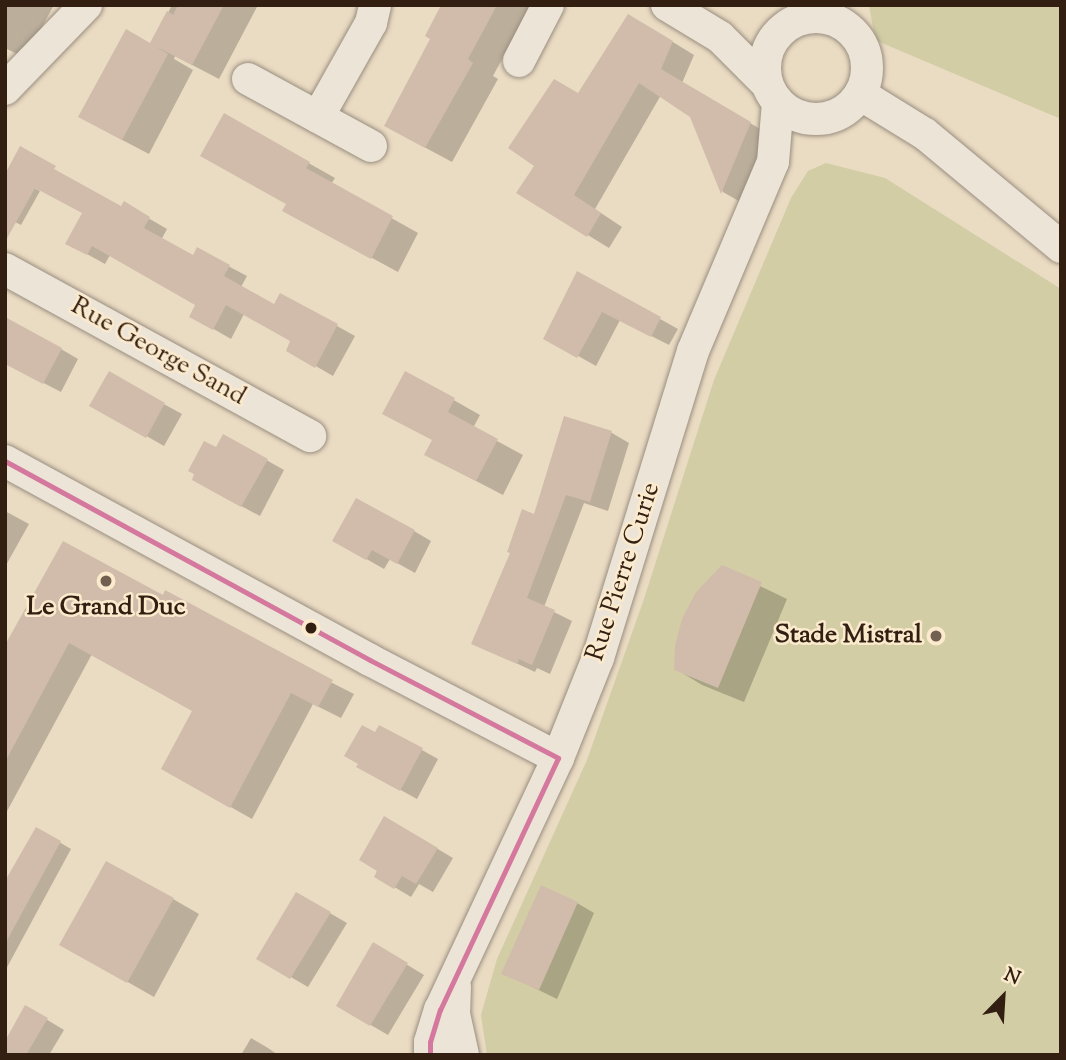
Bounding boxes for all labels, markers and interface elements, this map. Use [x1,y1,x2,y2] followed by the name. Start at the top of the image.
[65,291,251,413] street label: Rue George Sand
[580,479,668,665] street label: Rue Pierre Curie
[98,573,114,589] marker: Le Grand Duc
[27,592,185,624] place label: Le Grand Duc
[775,620,922,652] place label: Stade Mistral
[304,621,318,635] unlabelled marker
[928,628,944,644] marker: Stade Mistral
[968,962,1038,1032] north arrow
[999,962,1024,993] text: N

